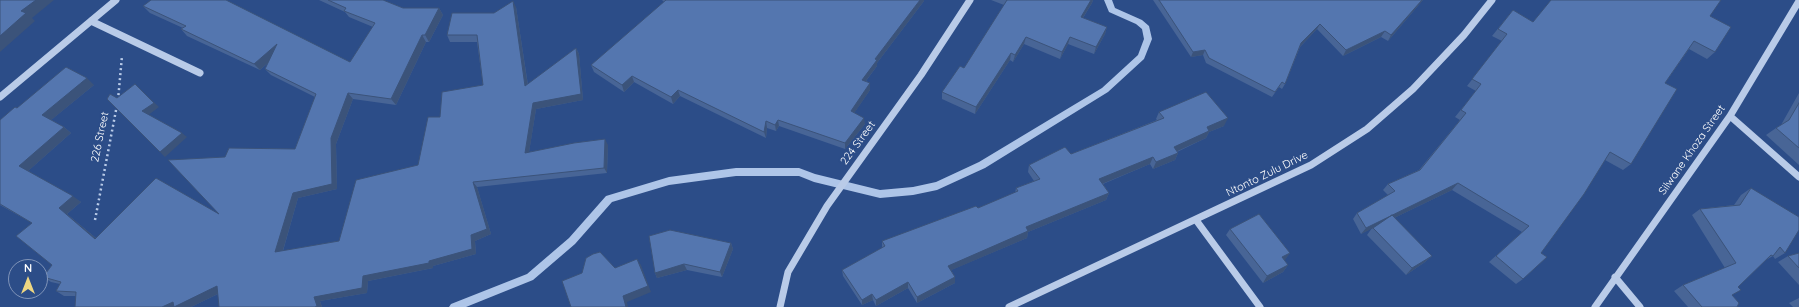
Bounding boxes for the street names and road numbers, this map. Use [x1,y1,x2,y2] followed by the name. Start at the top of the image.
[1656,103,1728,197] street label: Silwane Khoza Street
[88,111,112,163] street label: 226 Street
[838,119,878,167] street label: 224 Street
[1224,148,1310,200] street label: Ntonto Zulu Drive

